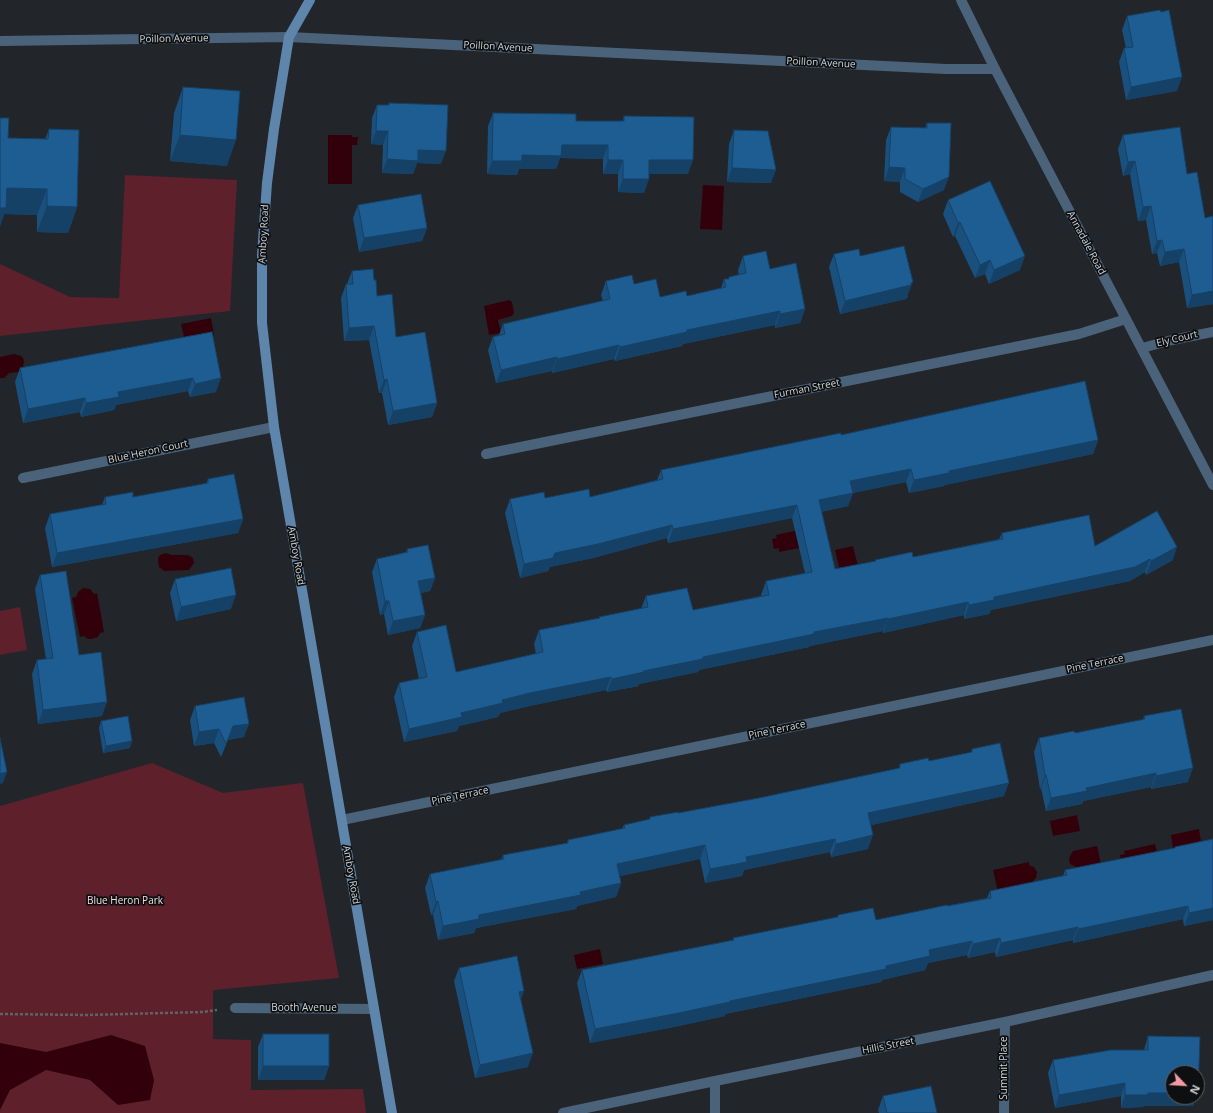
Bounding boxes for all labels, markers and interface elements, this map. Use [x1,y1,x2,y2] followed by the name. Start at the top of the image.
[139,32,209,46] street label: Poillon Avenue
[463,39,533,55] street label: Poillon Avenue
[786,55,856,71] street label: Poillon Avenue
[256,204,272,264] street label: Amboy Road
[1064,209,1108,277] street label: Annadale Road
[1155,328,1199,350] street label: Ely Court
[773,377,841,401] street label: Furman Street
[107,438,189,466] street label: Blue Heron Court
[285,526,307,586] street label: Amboy Road
[1065,652,1125,676] street label: Pine Terrace
[747,718,807,742] street label: Pine Terrace
[430,784,490,808] street label: Pine Terrace
[340,845,362,905] street label: Amboy Road
[87,895,163,907] park label: Blue Heron Park
[271,1002,337,1014] street label: Booth Avenue
[861,1035,915,1057] street label: Hillis Street
[998,1036,1010,1100] street label: Summit Place
[1165,1065,1205,1105] north arrow
[1187,1083,1204,1097] text: N

